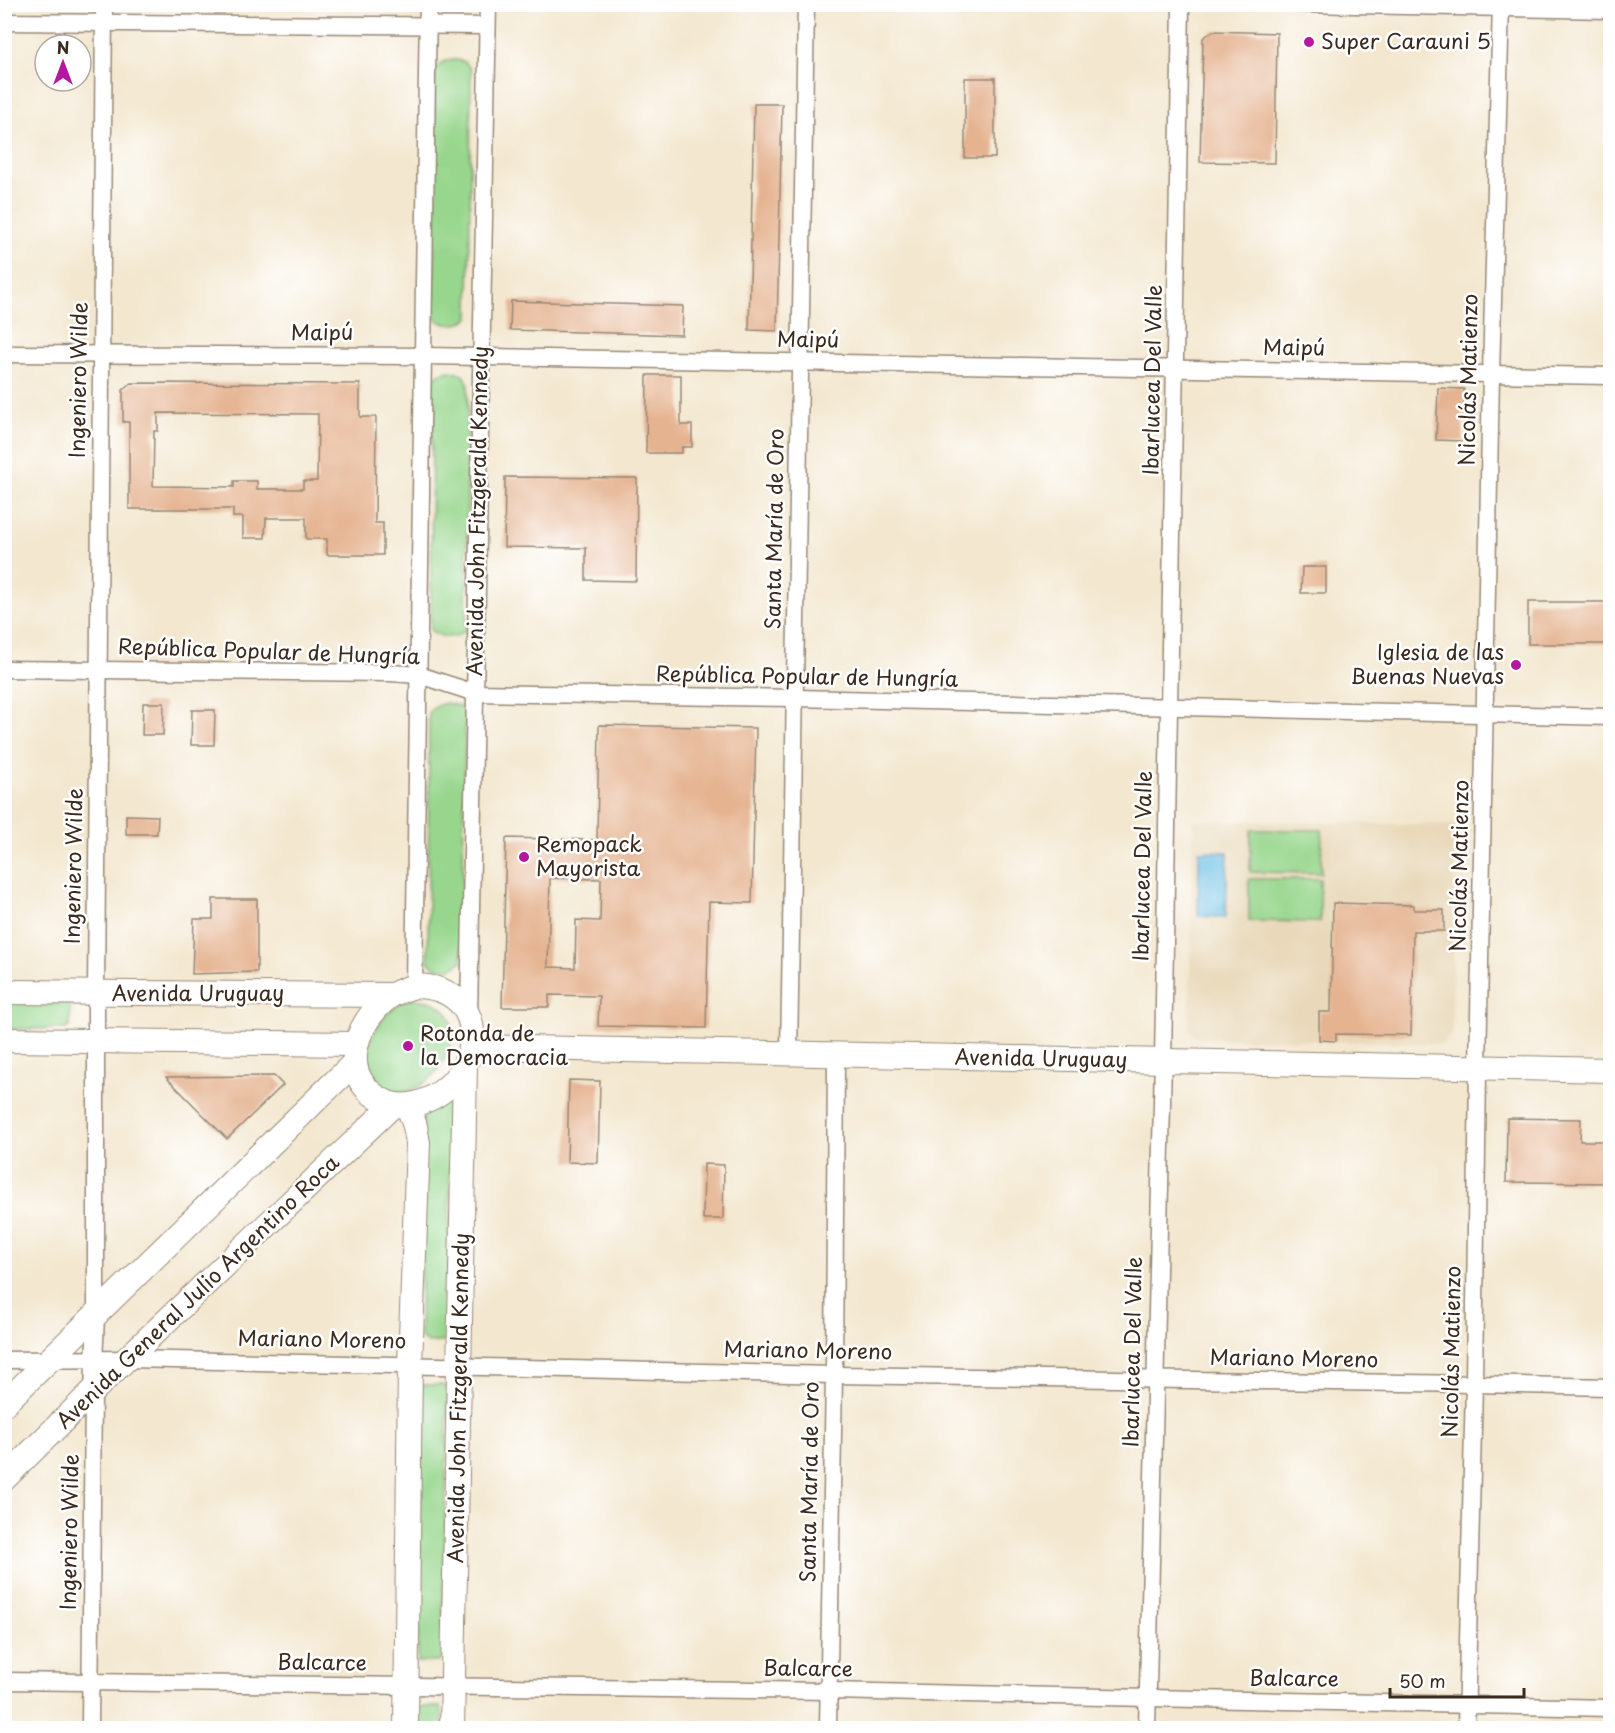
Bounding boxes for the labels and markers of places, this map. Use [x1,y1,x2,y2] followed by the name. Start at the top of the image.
[1321,24,1491,56] place label: Super Carauni 5
[1302,35,1316,49] marker: Super Carauni 5
[1350,635,1504,691] place label: Iglesia de las Buenas Nuevas
[1509,658,1523,672] marker: Iglesia de las Buenas Nuevas
[536,827,642,883] place label: Remopack Mayorista
[517,850,531,864] marker: Remopack Mayorista
[420,1016,568,1072] place label: Rotonda de la Democracia
[401,1039,415,1053] marker: Rotonda de la Democracia

